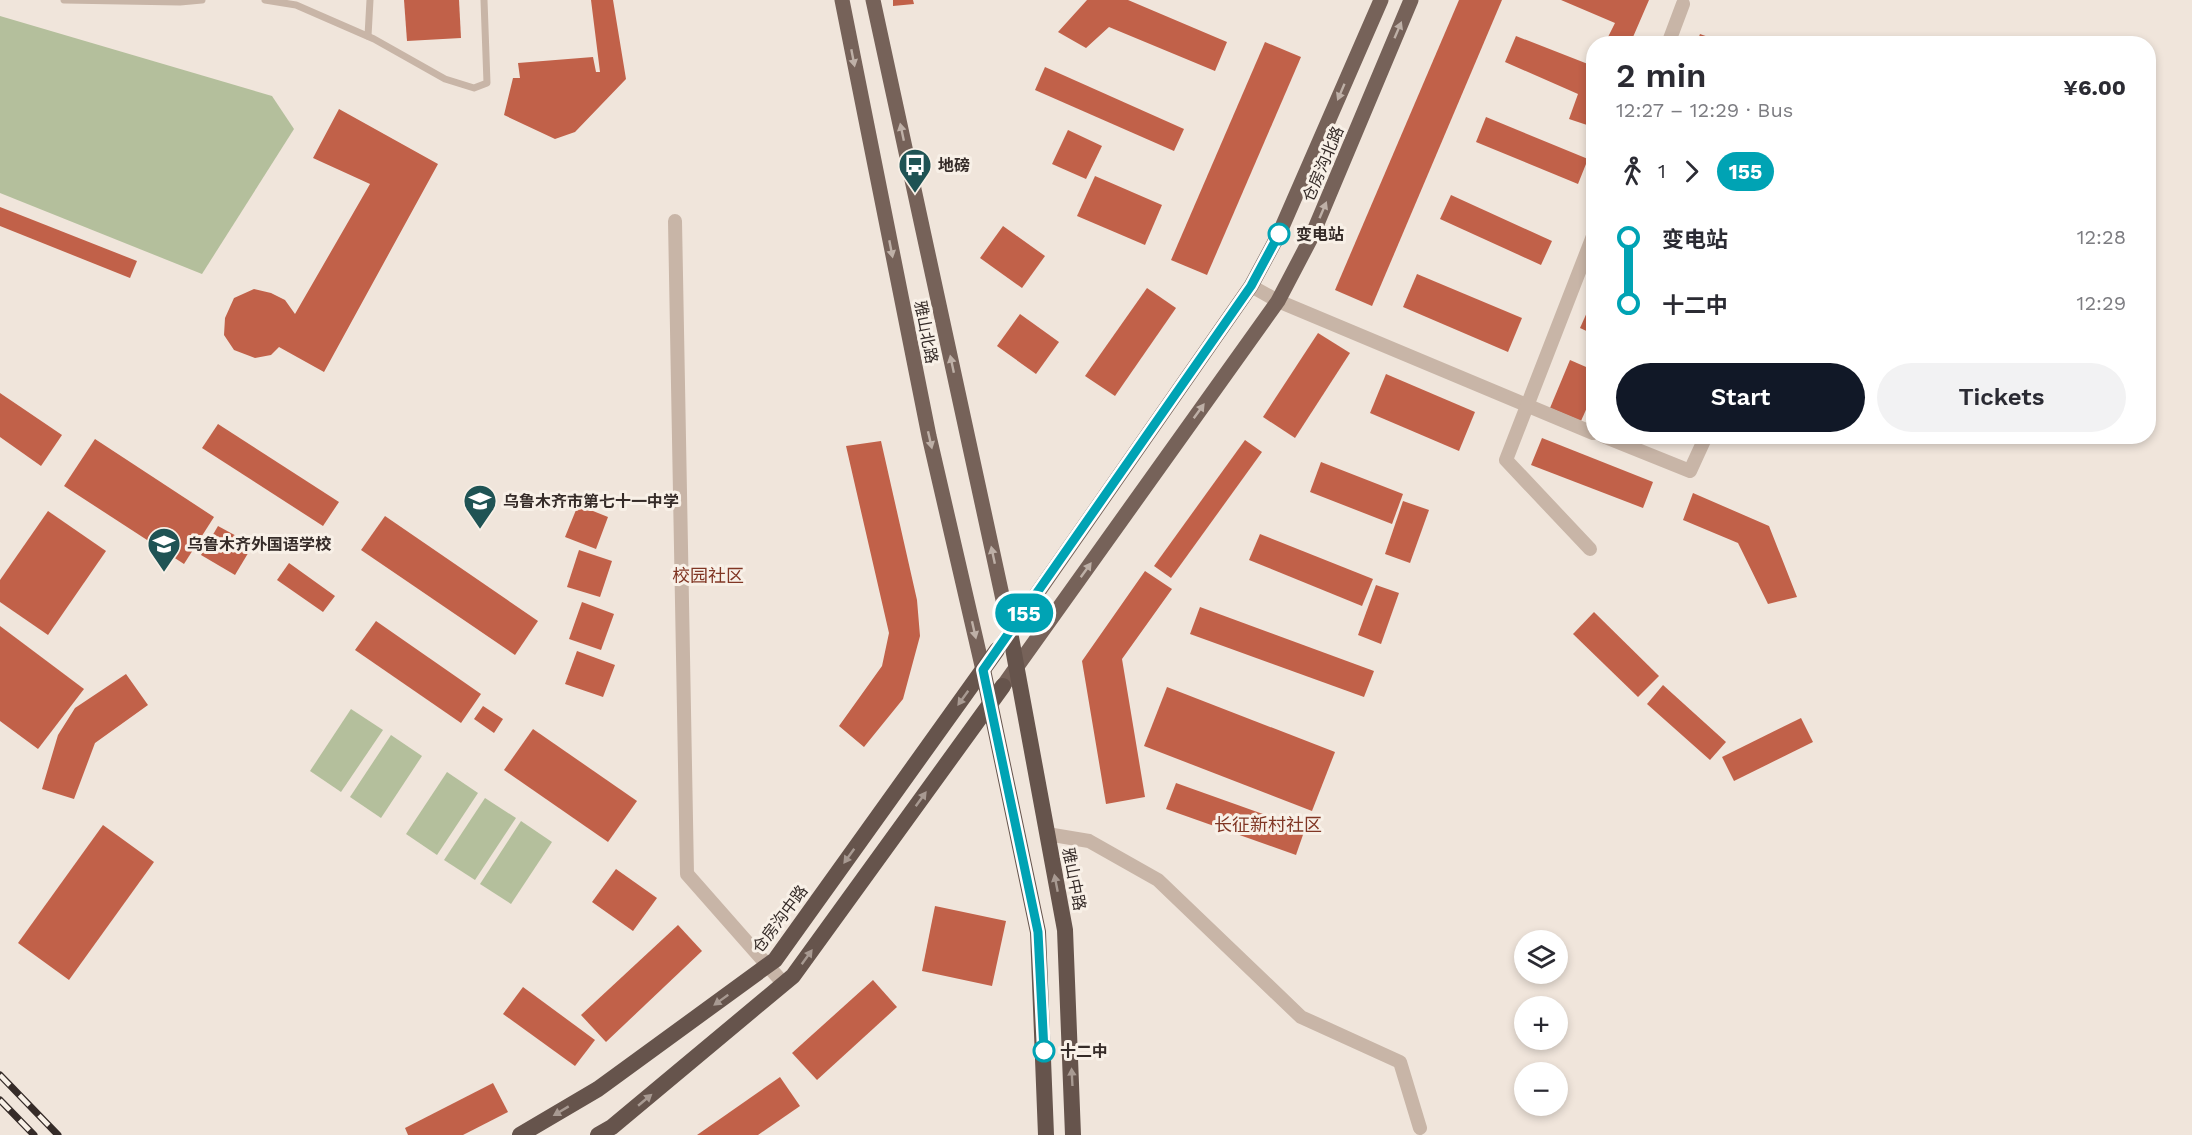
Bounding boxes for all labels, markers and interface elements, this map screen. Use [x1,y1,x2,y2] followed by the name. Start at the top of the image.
[1393,21,1403,39] one-way arrow
[849,48,858,67] one-way arrow
[1616,56,1707,95] text: 2 min
[2063,75,2126,100] text: ¥6.00
[1336,84,1345,101] one-way arrow
[1616,98,1793,122] text: 12:27 – 12:29 · Bus
[897,123,906,142] one-way arrow
[1299,123,1347,205] street label: 仓房沟北路
[897,147,933,194] bus stop icon: 地磅
[1616,155,1649,188] icon: walk
[1675,155,1708,188] icon: forward
[938,156,970,175] place label: 地磅
[1658,159,1666,183] text: 1
[1729,159,1762,184] text: 155
[1319,201,1328,219] one-way arrow
[1268,223,1290,245] marker: 变电站
[1296,225,1344,244] place label: 变电站
[2077,225,2126,249] text: 12:28
[1662,227,1728,252] text: 变电站
[887,240,896,259] one-way arrow
[2077,291,2126,315] text: 12:29
[1662,293,1728,318] text: 十二中
[911,299,941,365] street label: 雅山北路
[947,354,956,373] one-way arrow
[1616,363,1865,432] button: Start
[1877,363,2126,432] button: Tickets
[1193,404,1205,420] one-way arrow
[925,431,935,449] one-way arrow
[462,483,498,530] school or university icon: 乌鲁木齐市第七十一中学
[503,492,679,511] place label: 乌鲁木齐市第七十一中学
[146,526,182,573] school or university icon: 乌鲁木齐外国语学校
[187,535,332,554] place label: 乌鲁木齐外国语学校
[988,545,997,564] one-way arrow
[1080,562,1091,578] one-way arrow
[672,565,744,586] district label: 校园社区
[990,594,1058,632] line badge: 155
[1007,601,1041,626] text: 155
[969,621,979,639] one-way arrow
[957,689,969,705] one-way arrow
[915,792,927,808] one-way arrow
[1214,814,1322,835] district label: 长征新村社区
[1059,846,1089,912] street label: 雅山中路
[844,848,855,864] one-way arrow
[1051,873,1060,892] one-way arrow
[748,881,812,957] street label: 仓房沟中路
[1514,930,1568,1116] map controls
[1514,930,1568,984] button: layers
[800,950,812,965] one-way arrow
[714,994,730,1006] one-way arrow
[1514,996,1568,1050] button: +
[1033,1040,1055,1062] marker: 十二中
[1060,1042,1108,1061] place label: 十二中
[1514,1062,1568,1116] button: −
[1067,1067,1076,1086] one-way arrow
[637,1094,652,1107] one-way arrow
[552,1106,569,1116] one-way arrow

